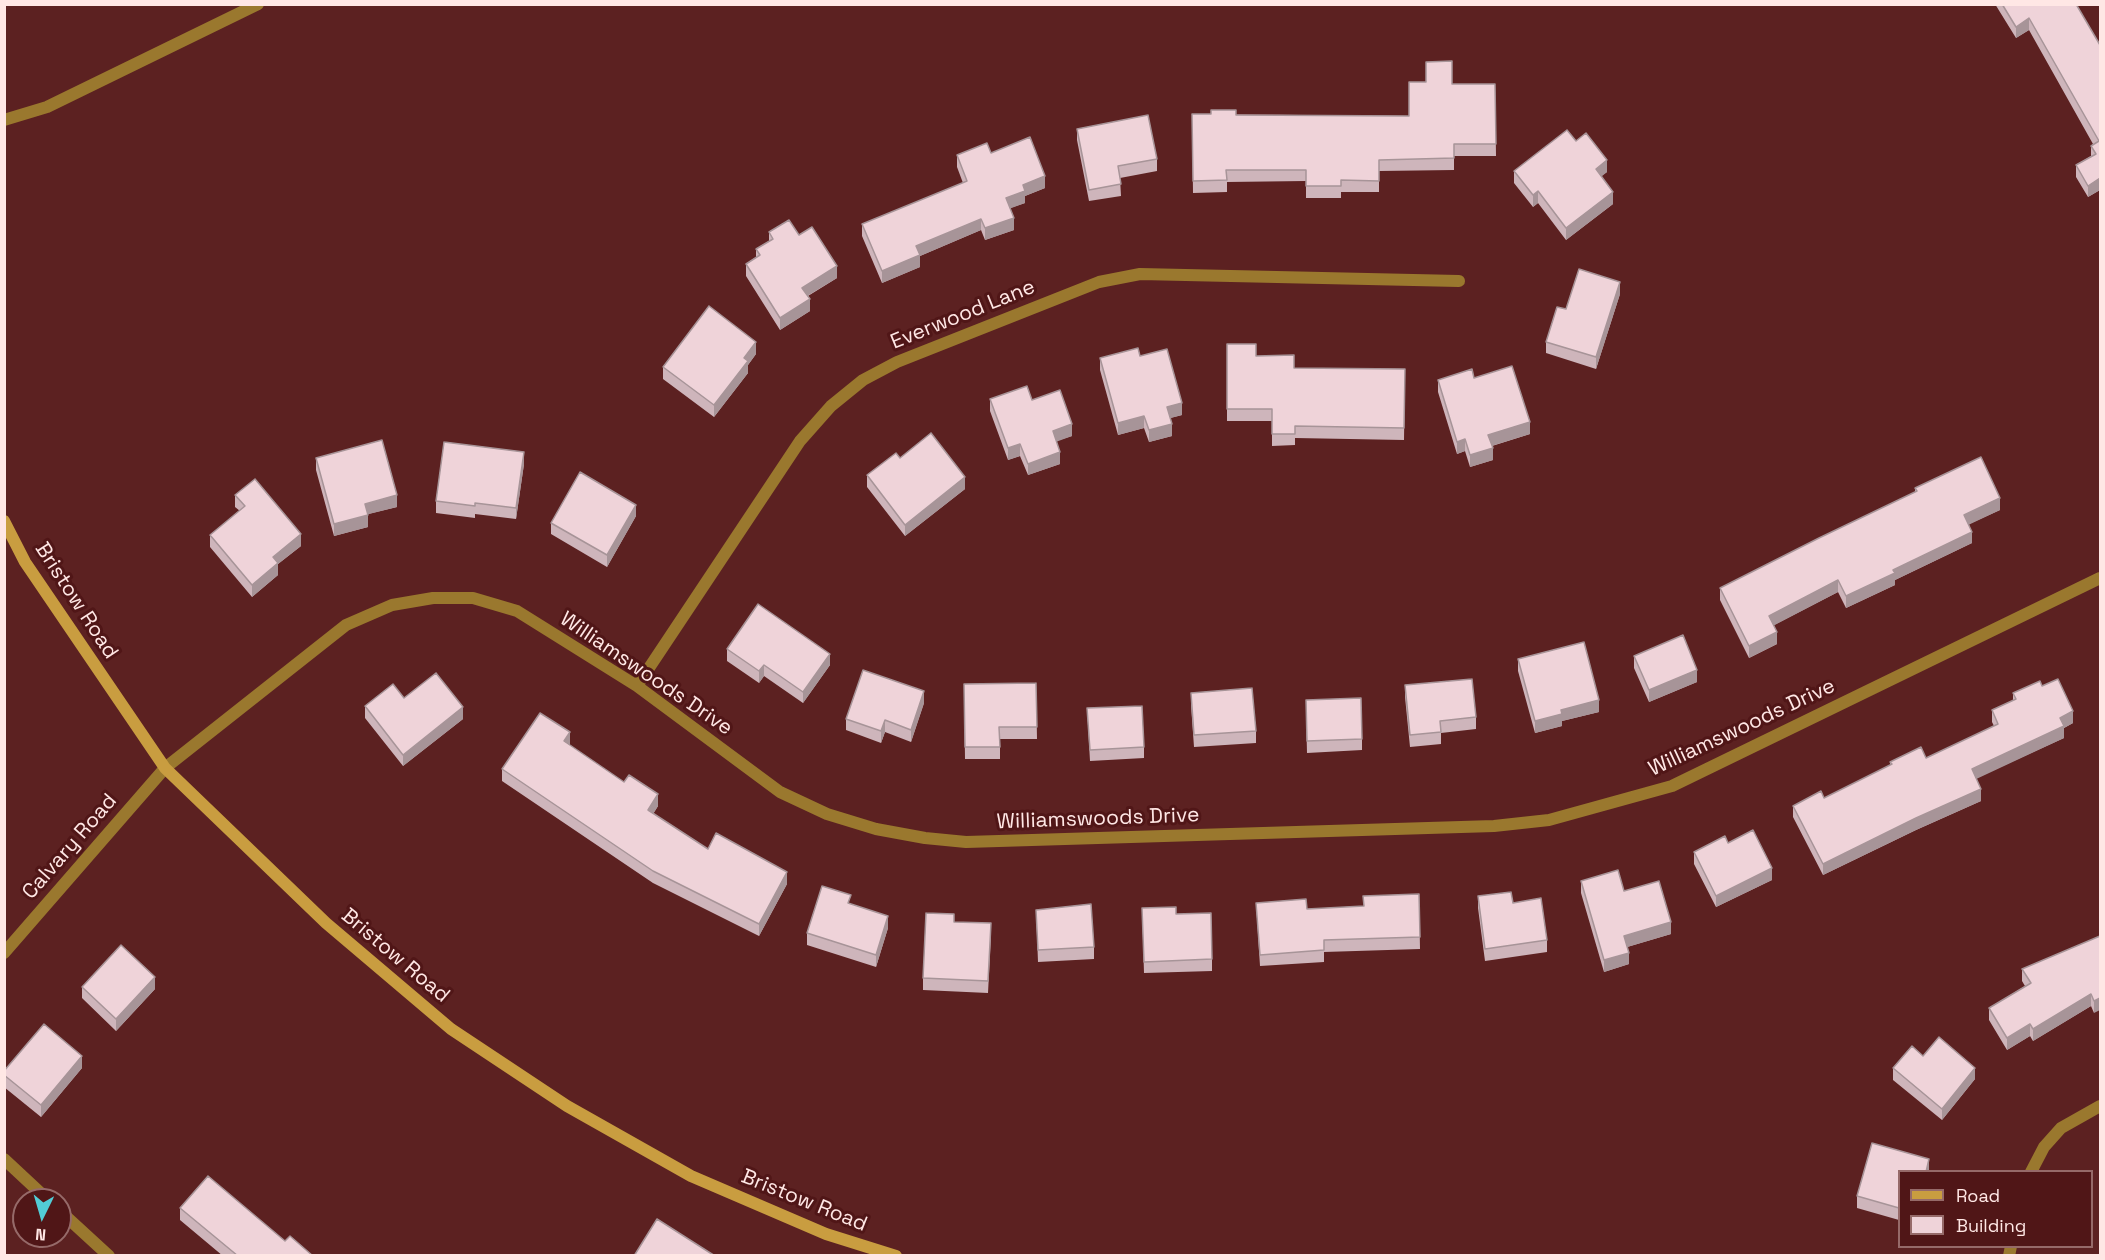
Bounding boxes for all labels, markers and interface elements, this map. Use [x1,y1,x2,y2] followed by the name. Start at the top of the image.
[887,275,1039,355] street label: Everwood Lane
[29,538,123,664] street label: Bristow Road
[555,607,737,741] street label: Williamswoods Drive
[1645,674,1839,782] street label: Williamswoods Drive
[17,789,123,905] street label: Calvary Road
[996,803,1200,835] street label: Williamswoods Drive
[336,903,454,1009] street label: Bristow Road
[737,1164,871,1238] street label: Bristow Road
[1898,1170,2093,1248] legend
[1956,1184,2000,1207] text: Road
[12,1188,72,1248] north arrow
[1956,1214,2026,1237] text: Building
[34,1224,47,1245] text: N

